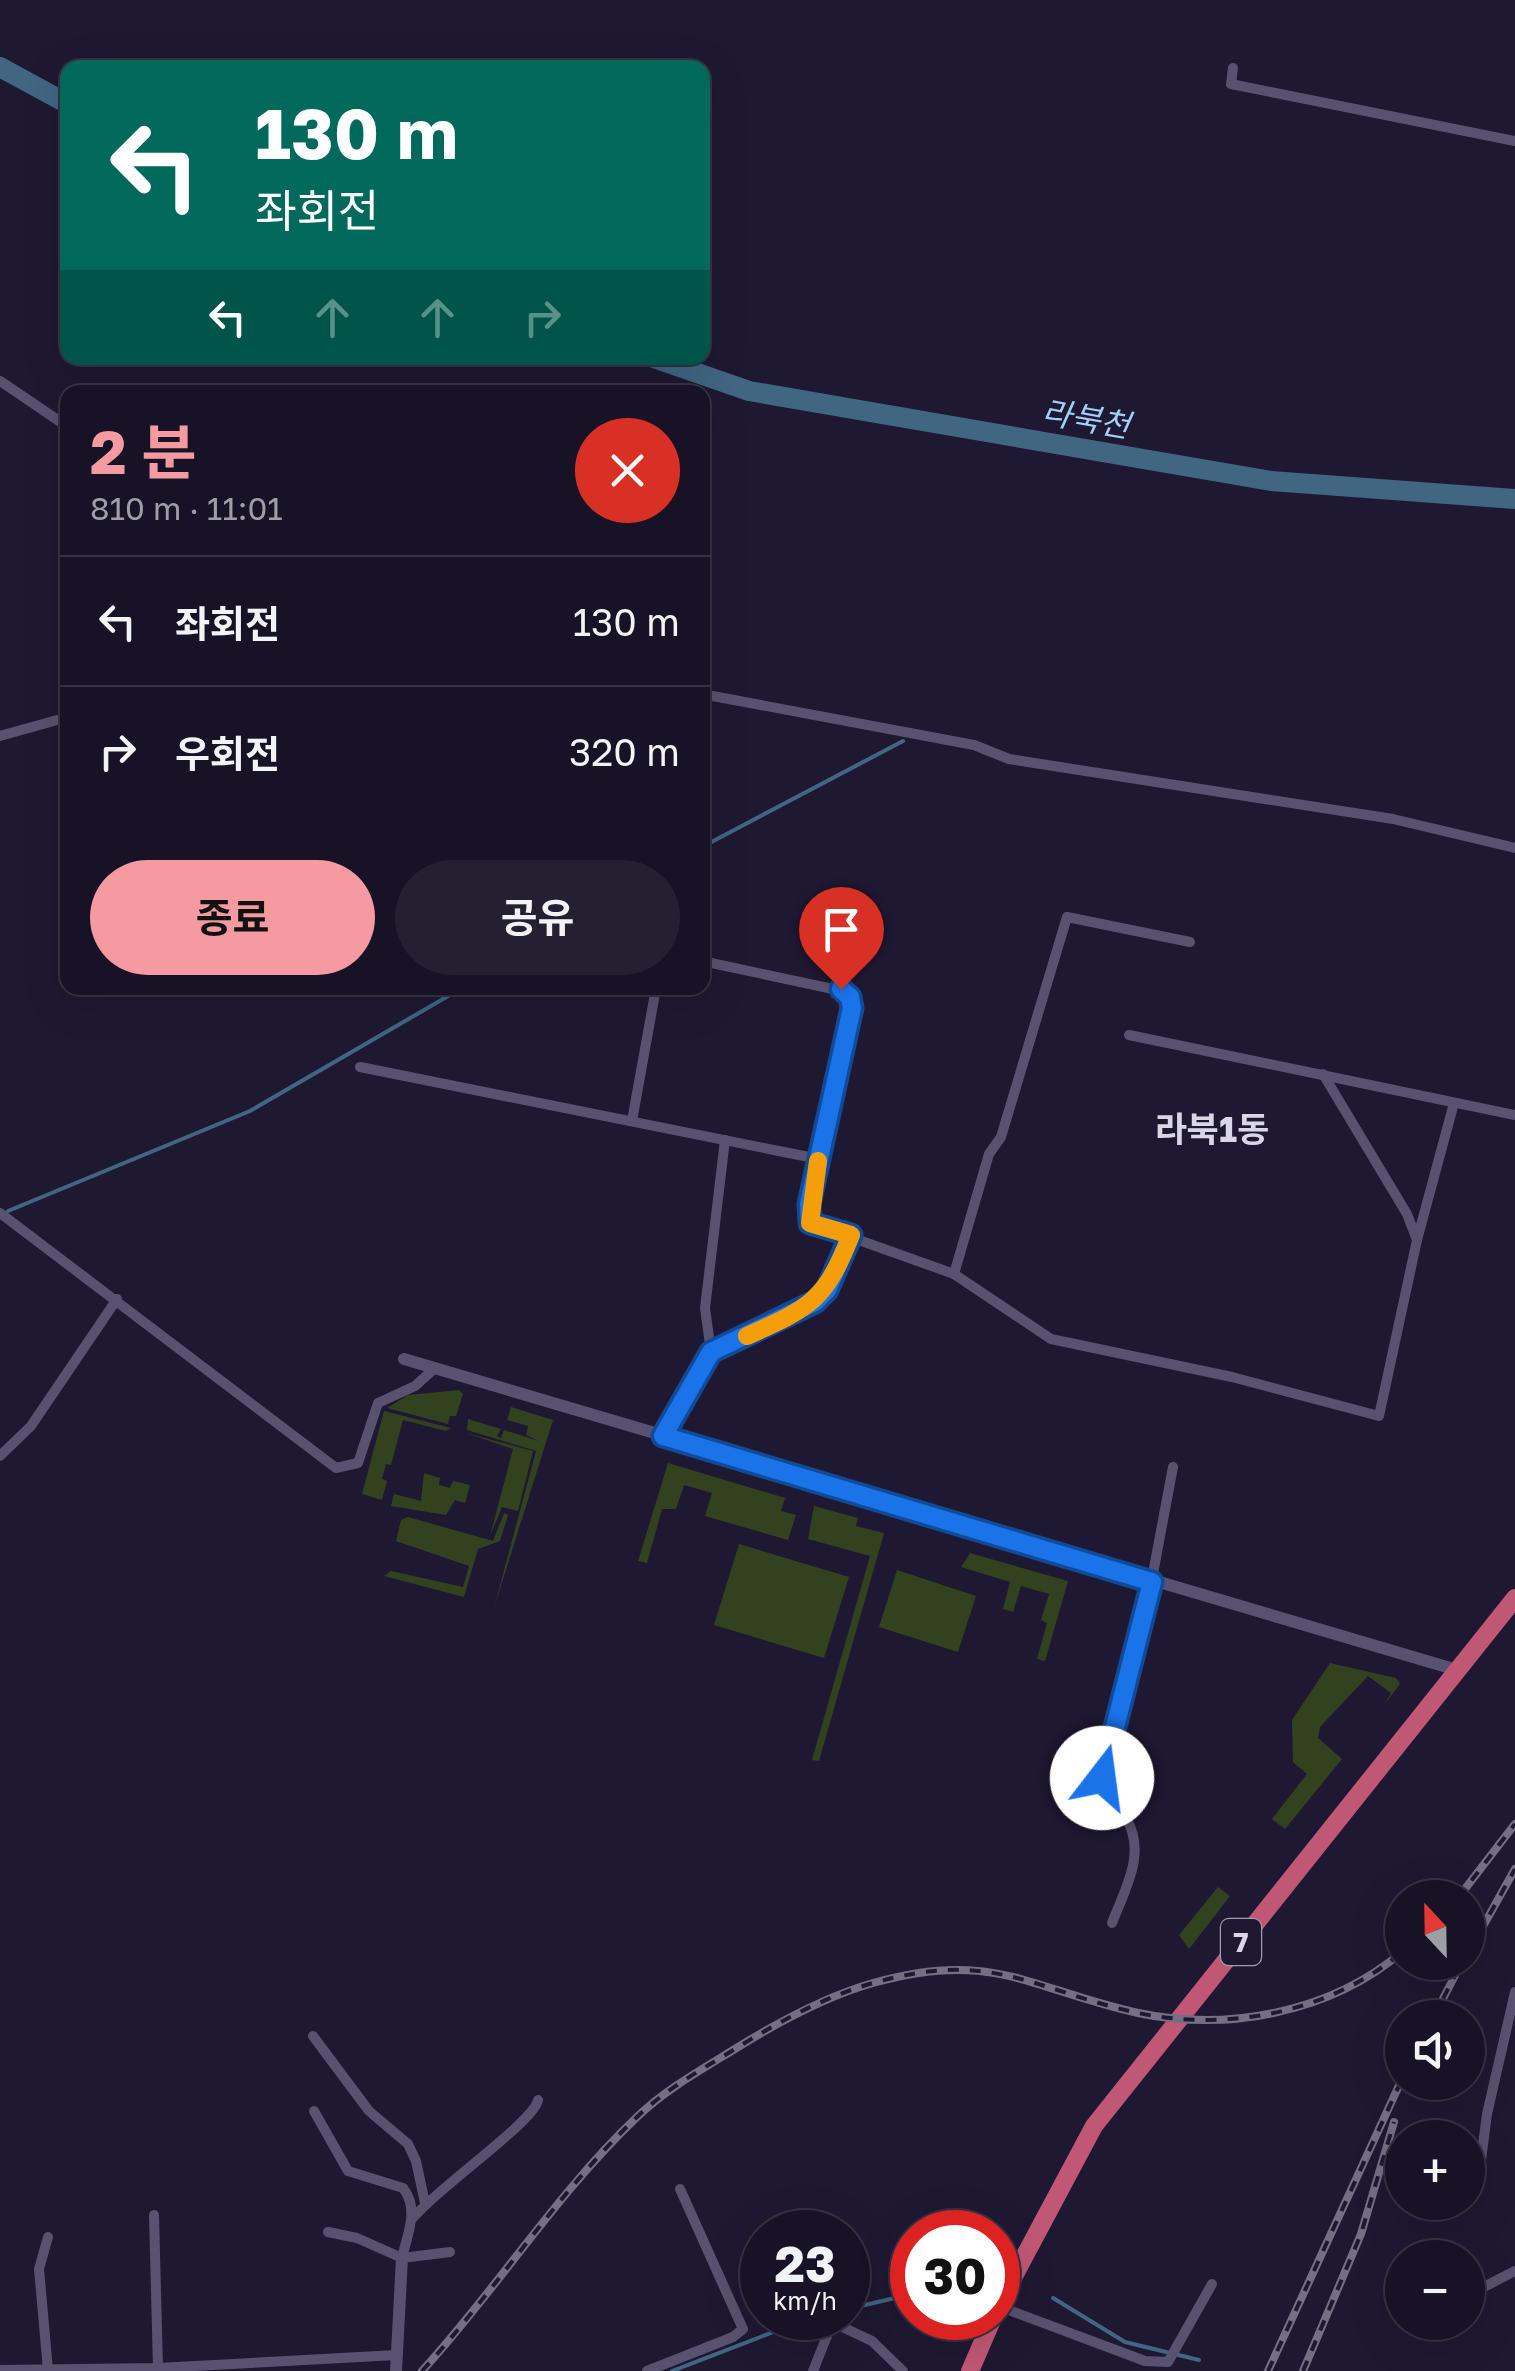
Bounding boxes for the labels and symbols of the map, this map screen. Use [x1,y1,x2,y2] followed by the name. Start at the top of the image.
[1039,392,1136,445] water label: 라북천
[799,887,884,990] pin
[1155,1108,1269,1150] district label: 라북1동
[1050,1726,1154,1830] position arrow
[1385,1880,1485,1980] north arrow
[1221,1919,1261,1965] road number: 7
[890,2210,1020,2340] speed limit sign: 30

